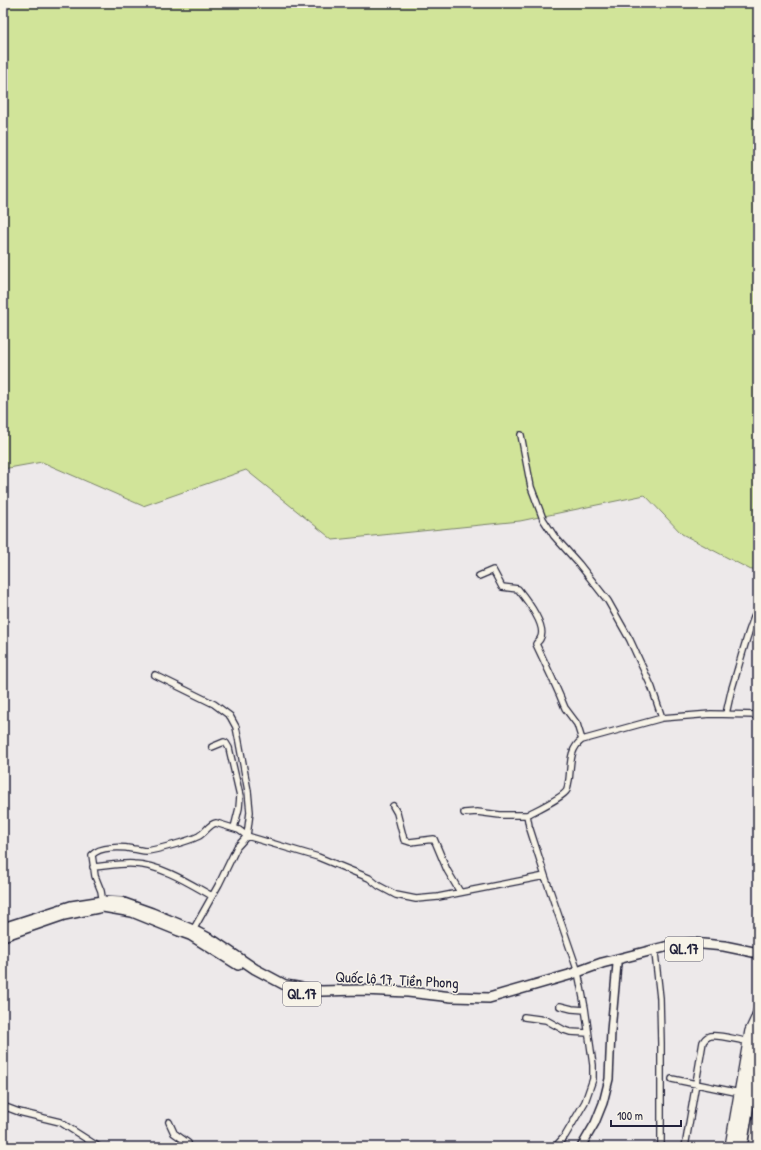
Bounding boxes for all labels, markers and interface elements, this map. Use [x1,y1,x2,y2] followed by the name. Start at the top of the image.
[665,937,703,961] road number: QL.17
[335,966,460,993] street label: Quốc lộ 17, Tiền Phong
[283,982,321,1006] road number: QL.17
[611,1102,681,1128] scale bar
[617,1107,643,1124] text: 100 m

